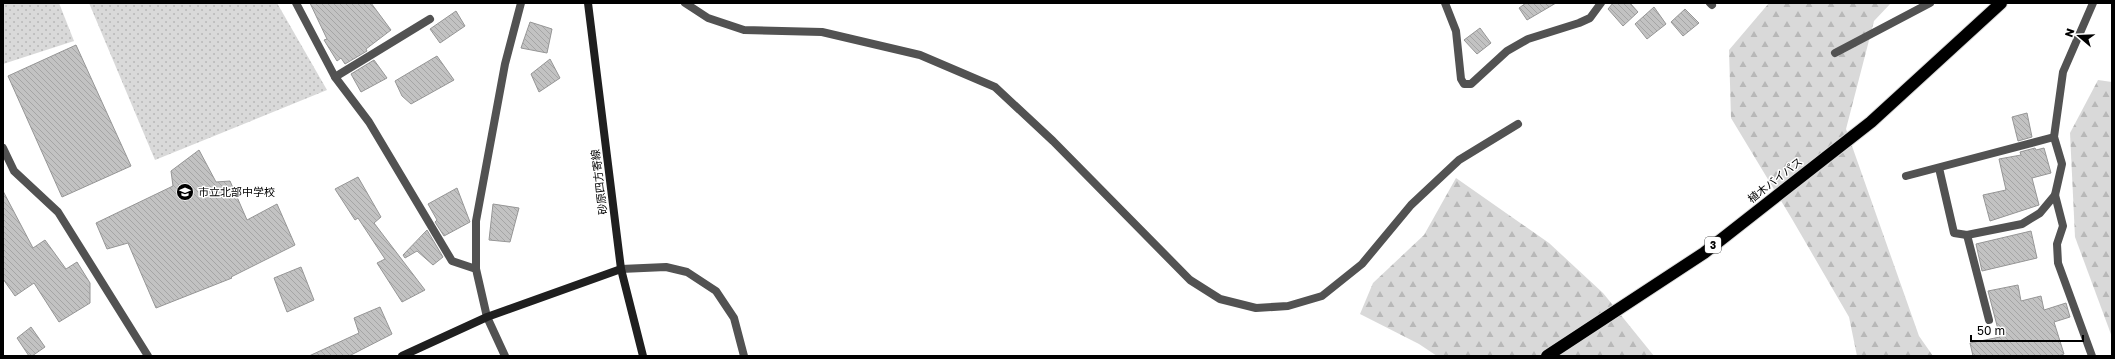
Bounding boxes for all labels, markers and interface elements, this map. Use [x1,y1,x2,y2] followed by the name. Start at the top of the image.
[2059,16,2099,56] north arrow
[2062,27,2077,39] text: N
[588,149,609,216] street label: 砂原四方寄線
[1745,154,1805,205] street label: 植木バイパス
[175,182,195,202] school or university icon: 市立北部中学校
[198,185,275,198] place label: 市立北部中学校
[1705,237,1721,253] road number: 3
[1971,317,2083,343] scale bar
[1977,323,2005,338] text: 50 m

